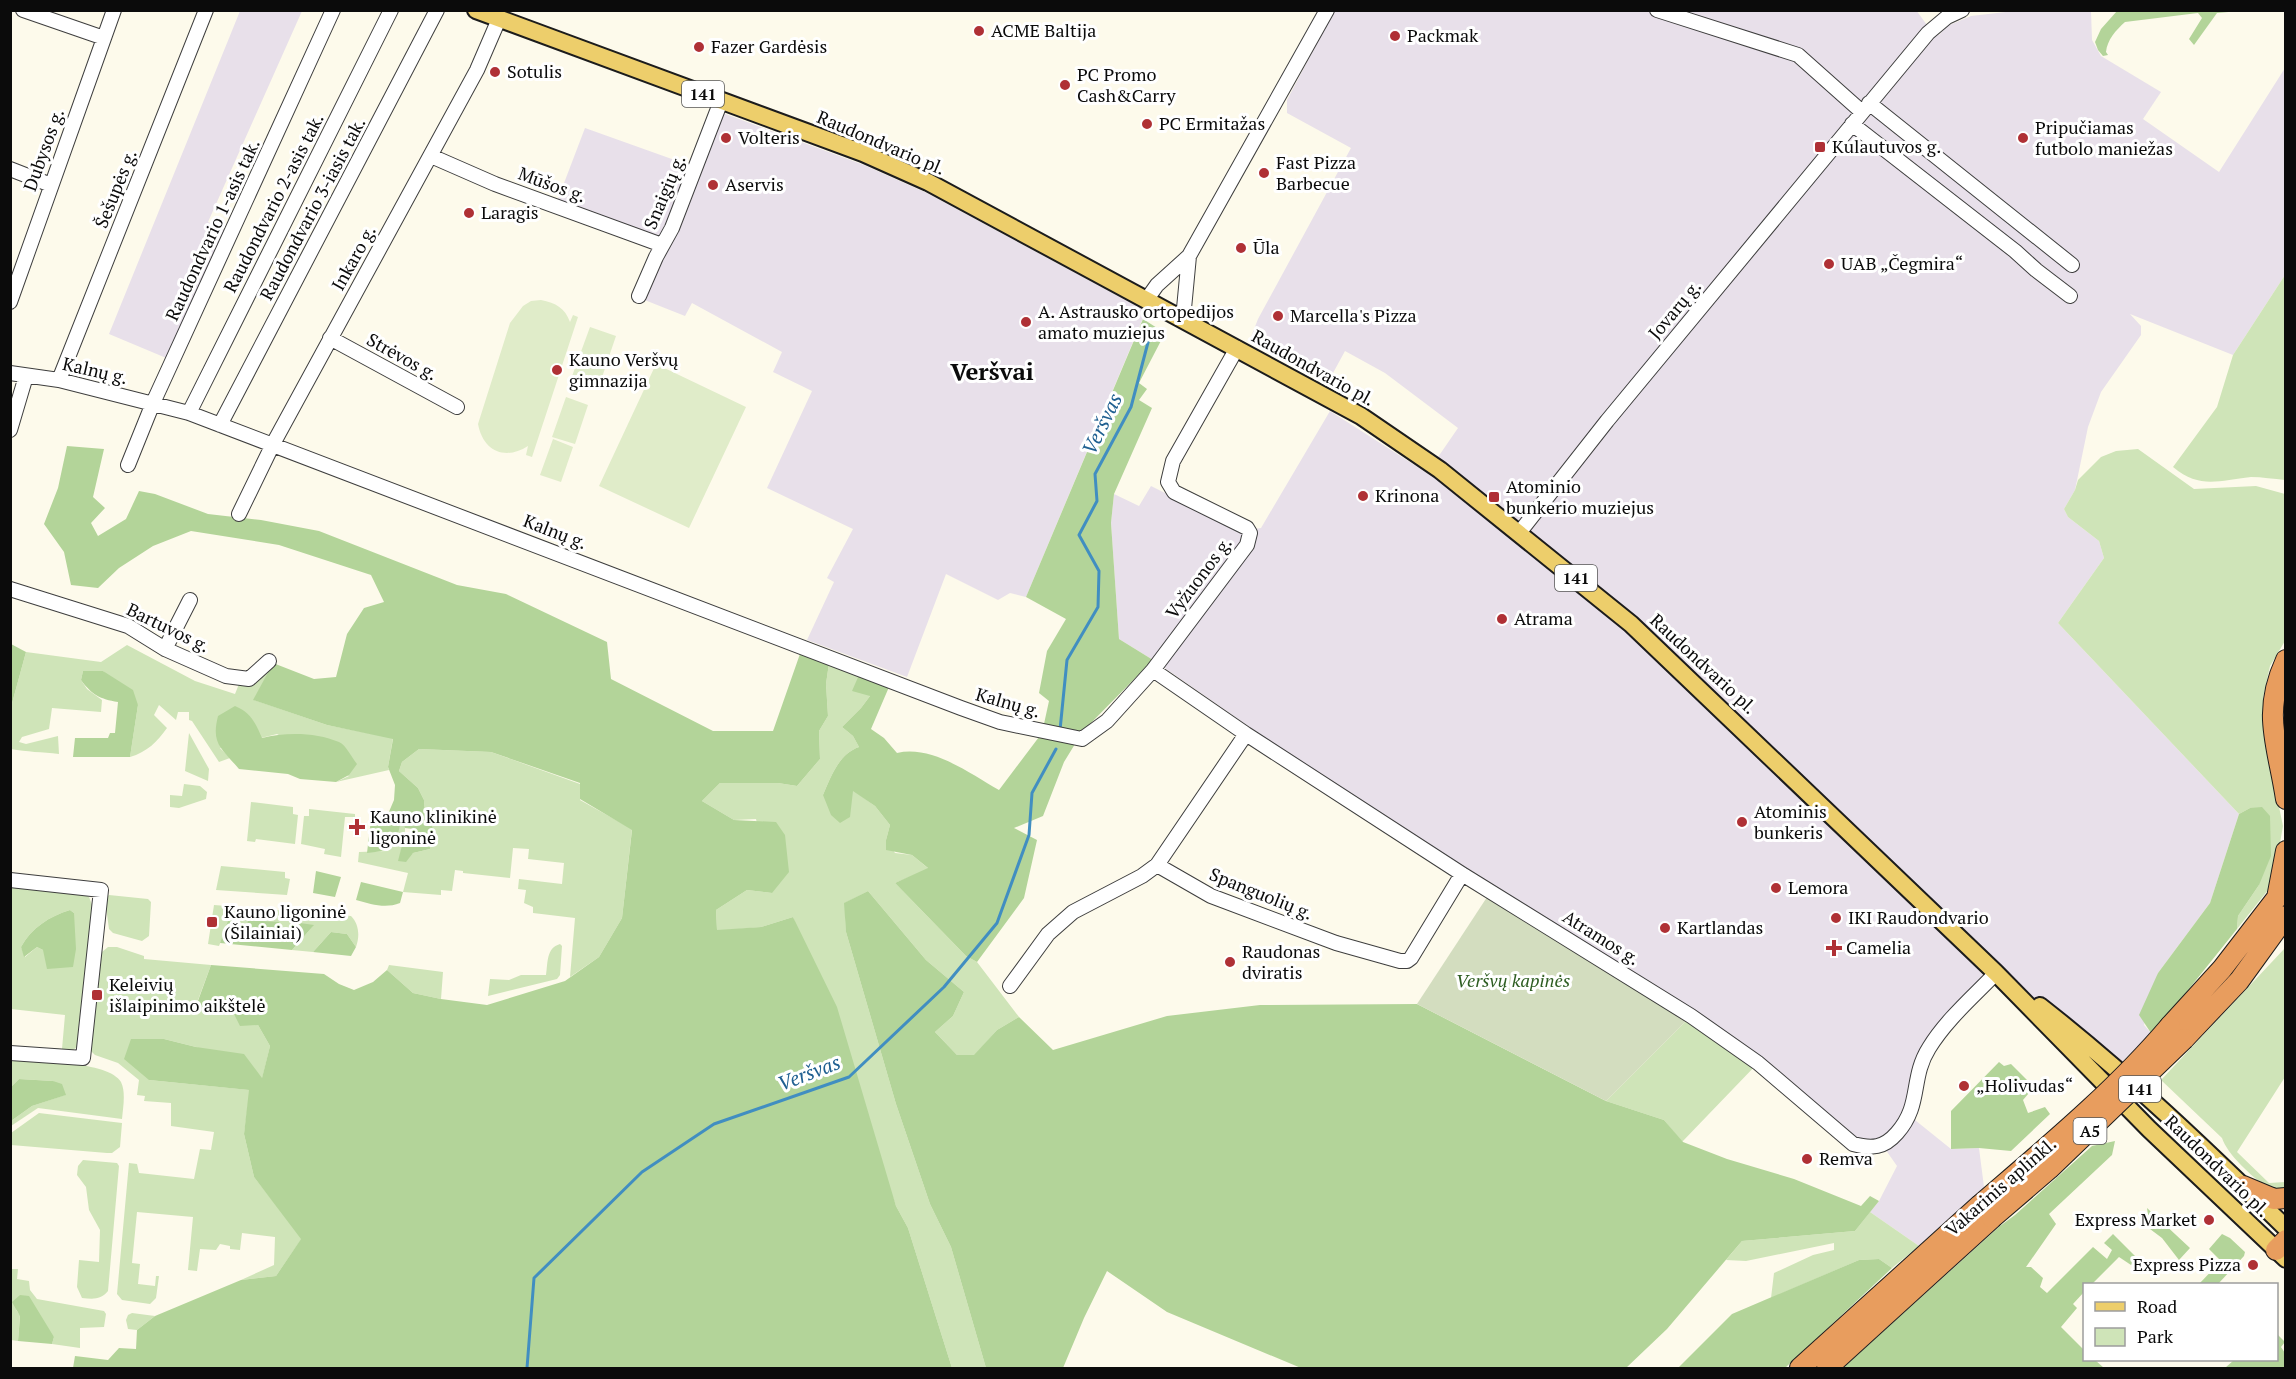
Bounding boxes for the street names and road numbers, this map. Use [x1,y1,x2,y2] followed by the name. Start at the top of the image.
[682,81,724,107] road number: 141
[814,104,949,180] street label: Raudondvario pl.
[17,105,69,194] street label: Dubysos g.
[217,109,329,296] street label: Raudondvario 2-asis tak.
[254,113,371,304] street label: Raudondvario 3-iasis tak.
[159,135,265,324] street label: Raudondvario 1-asis tak.
[88,146,142,231] street label: Šešupės g.
[638,151,691,233] street label: Snaigių g.
[515,161,589,207] street label: Mūšos g.
[325,221,381,294] street label: Inkaro g.
[1643,275,1706,344] street label: Jovarų g.
[1248,323,1379,411] street label: Raudondvario pl.
[363,327,442,385] street label: Strėvos g.
[60,351,130,389] street label: Kalnų g.
[520,508,590,554] street label: Kalnų g.
[1160,532,1237,623] street label: Vyžuonos g.
[1555,565,1597,591] road number: 141
[123,597,214,658] street label: Bartuvos g.
[1645,608,1762,719] street label: Raudondvario pl.
[973,681,1043,723] street label: Kalnų g.
[1206,861,1317,925] street label: Spanguolių g.
[1559,904,1644,970] street label: Atramos g.
[2119,1076,2161,1102] road number: 141
[2160,1109,2275,1222] street label: Raudondvario pl.
[2074,1118,2106,1144] road number: A5
[1940,1131,2061,1241] street label: Vakarinis aplinkl.

